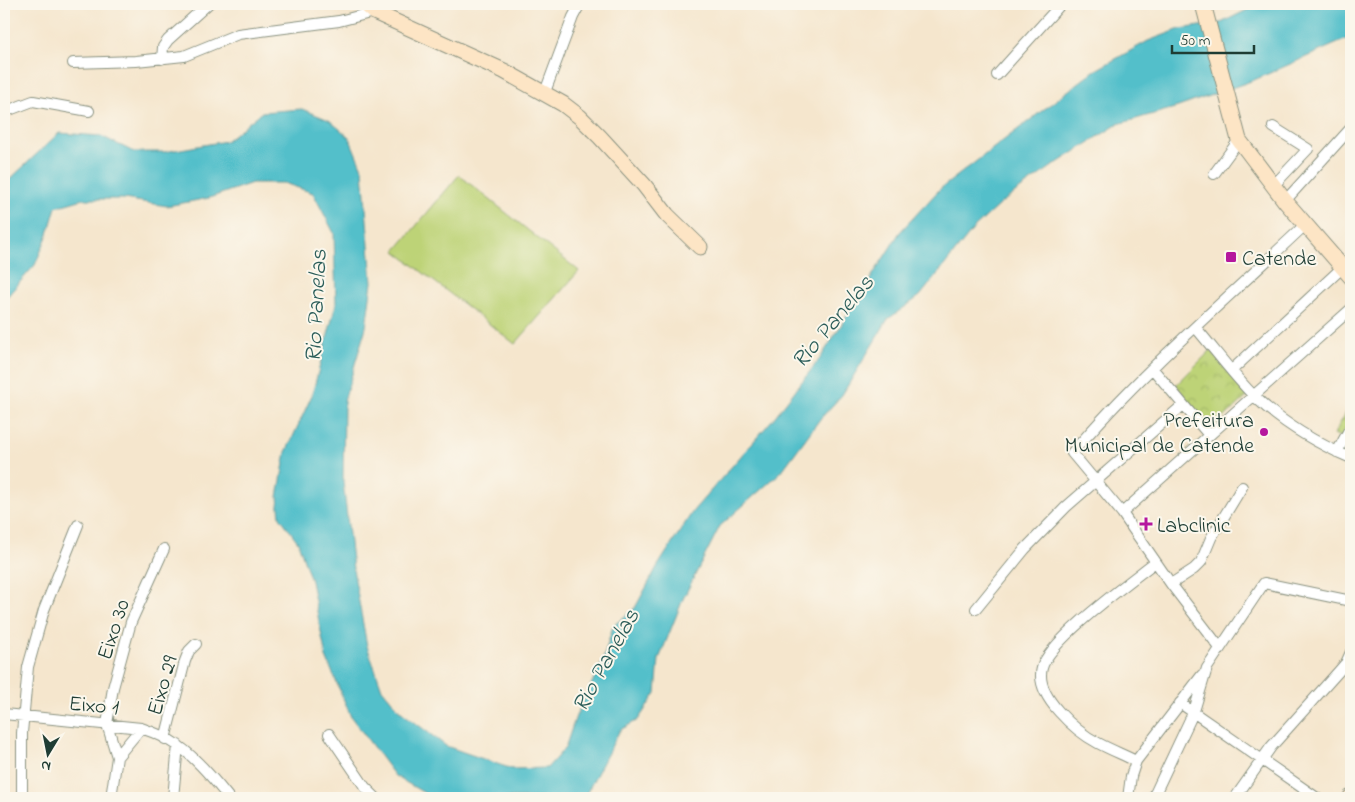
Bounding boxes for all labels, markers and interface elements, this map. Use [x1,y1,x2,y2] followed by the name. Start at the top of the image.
[1172,22,1255,54] scale bar
[1180,30,1211,52] text: 50 m
[1242,244,1316,276] place label: Catende
[297,248,338,364] water label: Rio Panelas
[1224,250,1238,264] marker: Catende
[784,267,884,377] water label: Rio Panelas
[1065,406,1254,463] place label: Prefeitura Municipal de Catende
[1258,426,1270,438] marker: Prefeitura Municipal de Catende
[1157,511,1231,543] place label: Labclinic
[1139,517,1153,531] marker: Labclinic
[90,595,140,664] street label: Eixo 30
[564,603,650,719] water label: Rio Panelas
[140,652,188,720] street label: Eixo 29
[67,689,120,725] street label: Eixo 1
[22,730,72,780] north arrow
[40,754,52,776] text: N

